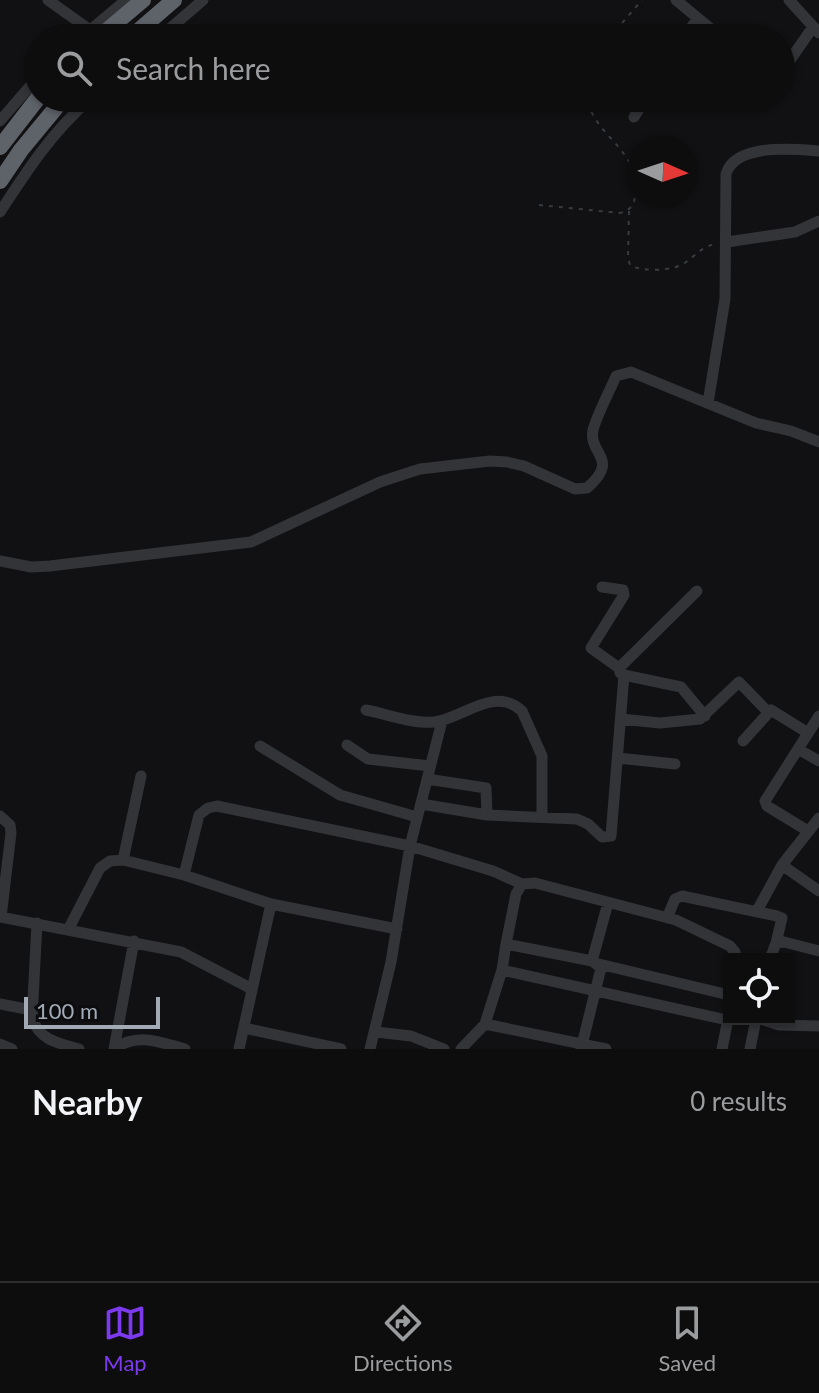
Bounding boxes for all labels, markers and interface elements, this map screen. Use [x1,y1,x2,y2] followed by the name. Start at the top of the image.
[24,24,795,112] search box
[52,46,96,90] icon: search
[116,50,271,86] text: Search here
[627,136,699,208] north arrow
[723,953,795,1025] map controls
[723,953,795,1025] button: locate
[24,993,160,1029] scale bar
[36,997,98,1024] text: 100 m
[32,1081,143,1122] text: Nearby
[690,1085,787,1117] text: 0 results
[103,1301,147,1376] tab: Map
[353,1301,452,1376] tab: Directions
[658,1301,716,1376] tab: Saved

